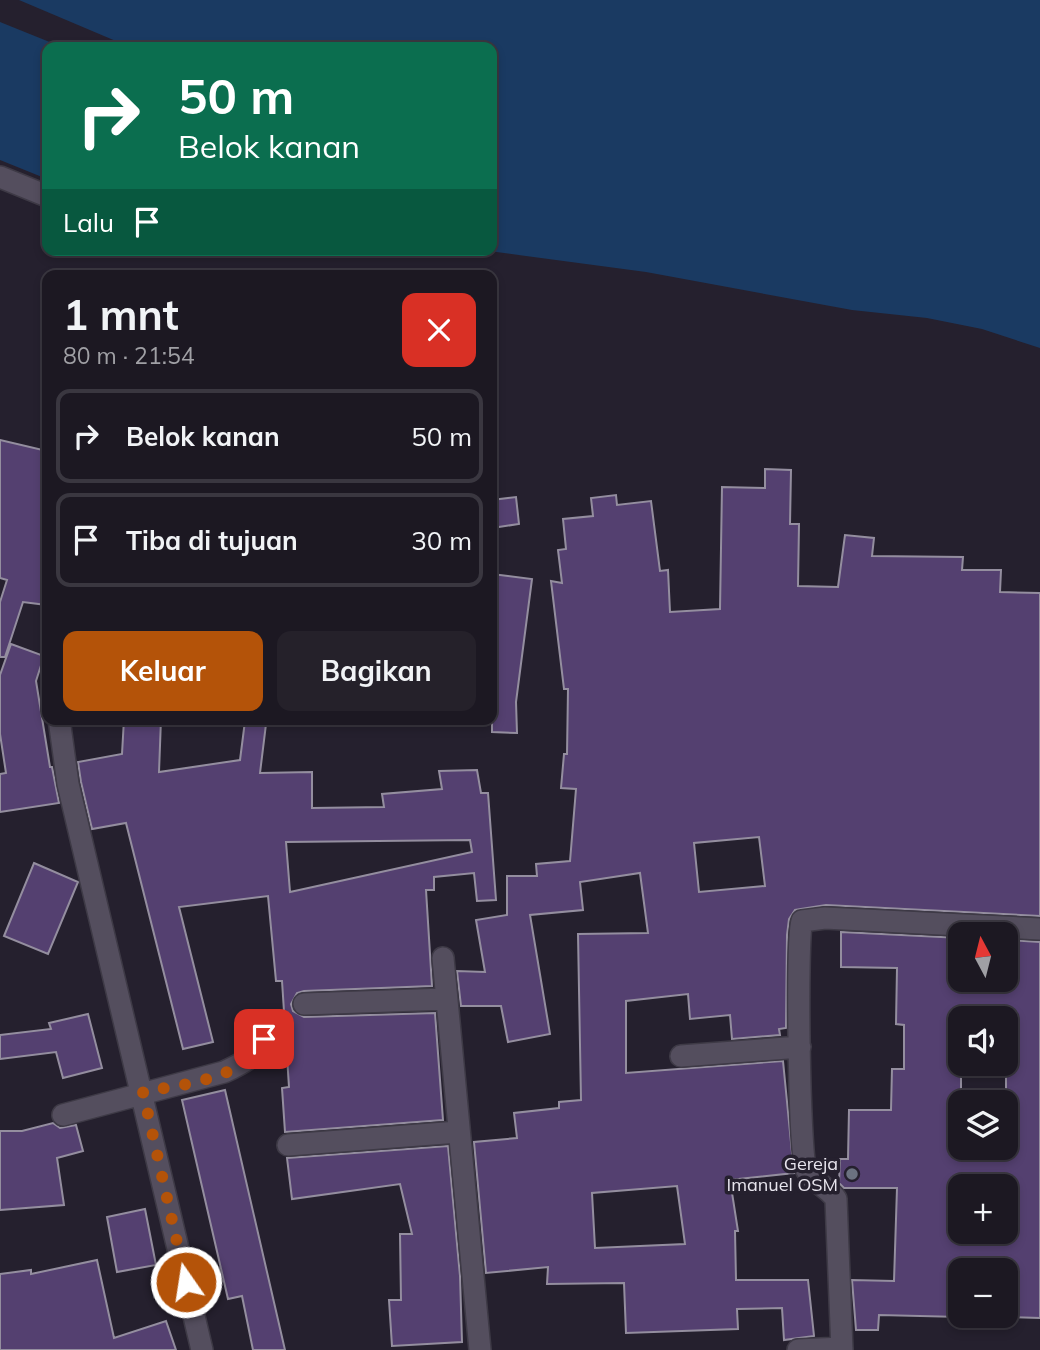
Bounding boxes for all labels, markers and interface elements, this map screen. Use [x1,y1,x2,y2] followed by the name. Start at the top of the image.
[178,65,294,126] text: 50 m
[63,70,154,161] icon: right
[178,126,360,166] text: Belok kanan
[128,203,166,241] icon: arrive
[63,206,114,239] text: Lalu
[63,288,179,341] text: 1 mnt
[402,293,476,367] button: close
[63,341,195,370] text: 80 m · 21:54
[67,417,105,455] icon: right
[126,420,280,453] text: Belok kanan
[411,420,472,453] text: 50 m
[67,521,105,559] icon: arrive
[126,524,298,557] text: Tiba di tujuan
[411,524,472,557] text: 30 m
[63,631,263,711] button: Keluar
[277,631,476,711] button: Bagikan
[948,922,1018,992] north arrow
[948,922,1018,1328] map controls
[948,1006,1018,1076] button: sound
[234,1009,294,1069] pin
[245,1020,283,1058] icon: arrive
[948,1090,1018,1160] button: layers
[726,1152,838,1196] place label: Gereja Imanuel OSM
[844,1166,860,1182] marker: Gereja Imanuel OSM
[948,1174,1018,1244] button: +
[149,1245,223,1319] position arrow
[948,1258,1018,1328] button: −

